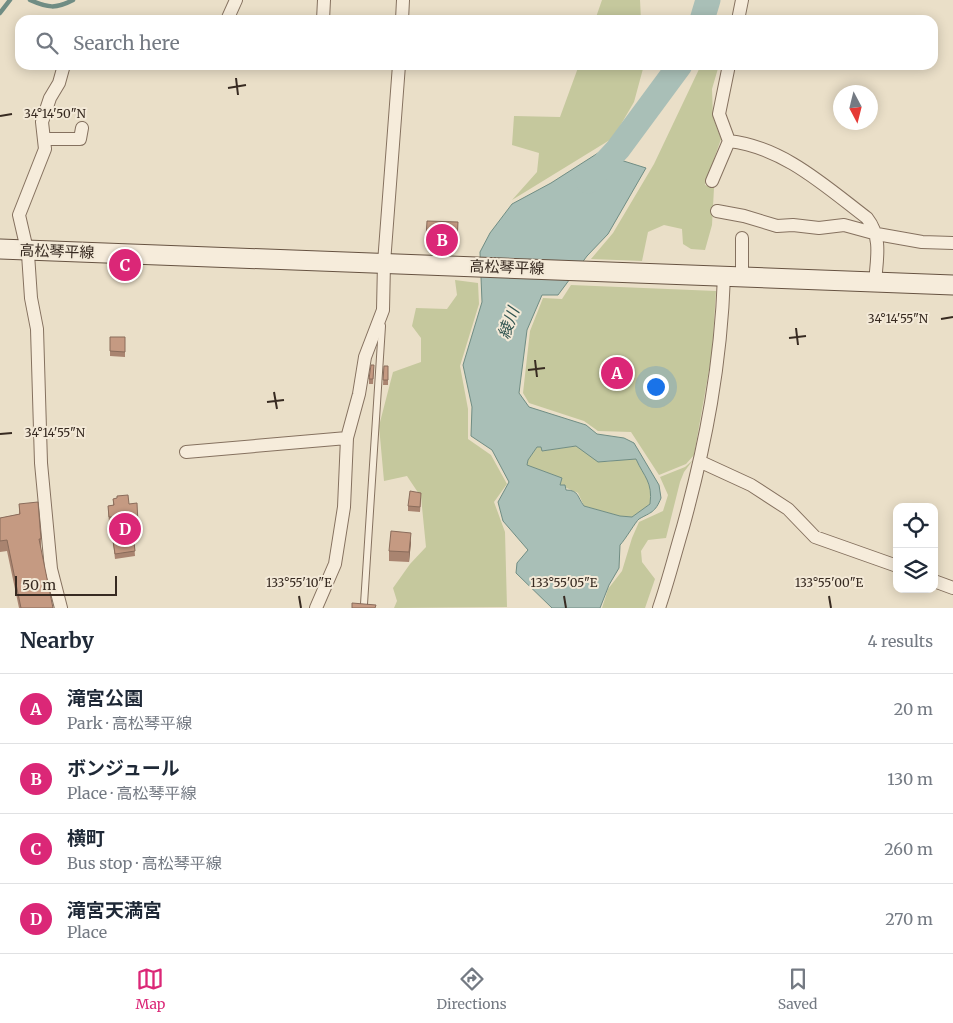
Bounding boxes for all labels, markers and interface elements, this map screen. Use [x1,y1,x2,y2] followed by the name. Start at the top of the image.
[15,15,938,70] search box
[33,29,61,57] icon: search
[73,31,180,55] text: Search here
[833,85,878,130] north arrow
[24,106,87,121] text: 34°14'50"N
[426,221,458,259] pin: B
[19,240,95,262] street label: 高松琴平線
[109,246,141,284] pin: C
[469,256,545,278] street label: 高松琴平線
[493,303,524,341] water label: 綾川
[868,311,929,326] text: 34°14'55"N
[601,354,633,392] pin: A
[643,374,669,400] your location
[25,425,86,440] text: 34°14'55"N
[893,503,938,593] map controls
[893,503,938,548] button: locate
[109,510,141,548] pin: D
[893,548,938,593] button: layers
[15,573,118,596] scale bar
[266,575,332,590] text: 133°55'10"E
[531,575,598,590] text: 133°55'05"E
[795,575,863,590] text: 133°55'00"E
[22,576,56,594] text: 50 m
[20,627,94,654] text: Nearby
[867,631,933,651] text: 4 results
[67,686,143,710] text: 滝宮公園
[30,699,42,719] text: A
[894,699,933,719] text: 20 m
[67,713,192,733] text: Park · 高松琴平線
[67,756,180,780] text: ボンジュール
[30,769,42,789] text: B
[887,769,933,789] text: 130 m
[67,783,196,803] text: Place · 高松琴平線
[67,826,105,850] text: 横町
[31,839,41,859] text: C
[884,839,933,859] text: 260 m
[67,853,222,873] text: Bus stop · 高松琴平線
[67,898,162,922] text: 滝宮天満宮
[30,909,42,929] text: D
[885,909,933,929] text: 270 m
[67,922,107,942] text: Place
[136,965,165,1013] tab: Map
[437,965,507,1013] tab: Directions
[778,965,817,1013] tab: Saved

